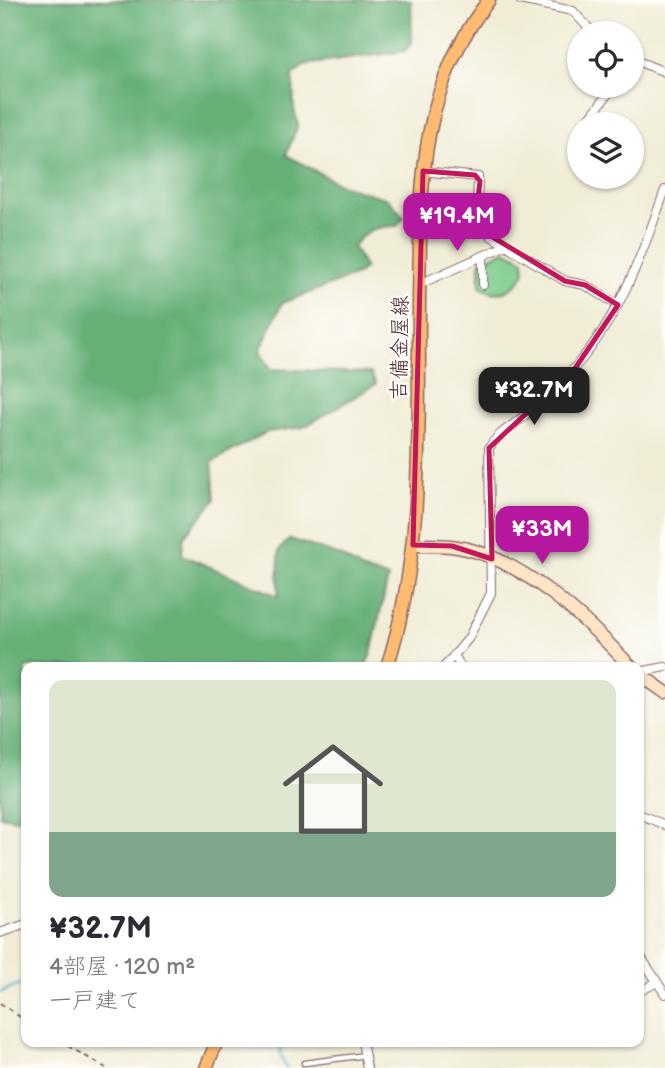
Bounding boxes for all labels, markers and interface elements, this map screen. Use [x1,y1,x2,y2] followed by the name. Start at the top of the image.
[567,21,644,189] map controls
[567,21,644,98] button: locate
[567,112,644,189] button: layers
[400,194,514,253] pin: ¥19.4M
[419,202,495,230] text: ¥19.4M
[387,295,413,401] street label: 吉備金屋線
[477,368,591,427] pin: ¥32.7M
[495,376,573,404] text: ¥32.7M
[501,506,583,566] pin: ¥33M
[512,515,572,543] text: ¥33M
[270,726,396,852] icon: home
[49,911,152,947] text: ¥32.7M
[49,953,195,981] text: 4部屋 · 120 m²
[49,987,141,1015] text: 一戸建て

